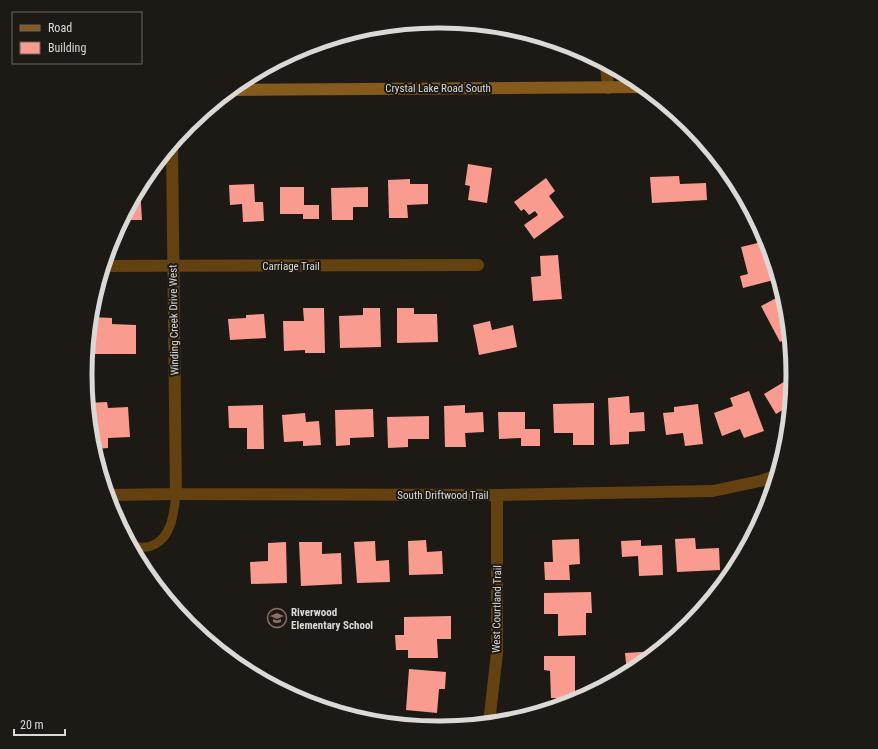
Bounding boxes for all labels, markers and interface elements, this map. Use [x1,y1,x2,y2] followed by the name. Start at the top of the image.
[12,12,142,64] legend
[48,21,72,35] text: Road
[48,41,86,55] text: Building
[385,82,491,95] street label: Crystal Lake Road South
[262,260,320,273] street label: Carriage Trail
[167,264,181,376] street label: Winding Creek Drive West
[397,489,489,502] street label: South Driftwood Trail
[490,565,504,653] street label: West Courtland Trail
[291,606,373,632] place label: Riverwood Elementary School
[266,607,288,629] school or university icon: Riverwood Elementary School
[14,711,65,737] scale bar
[20,718,44,732] text: 20 m

